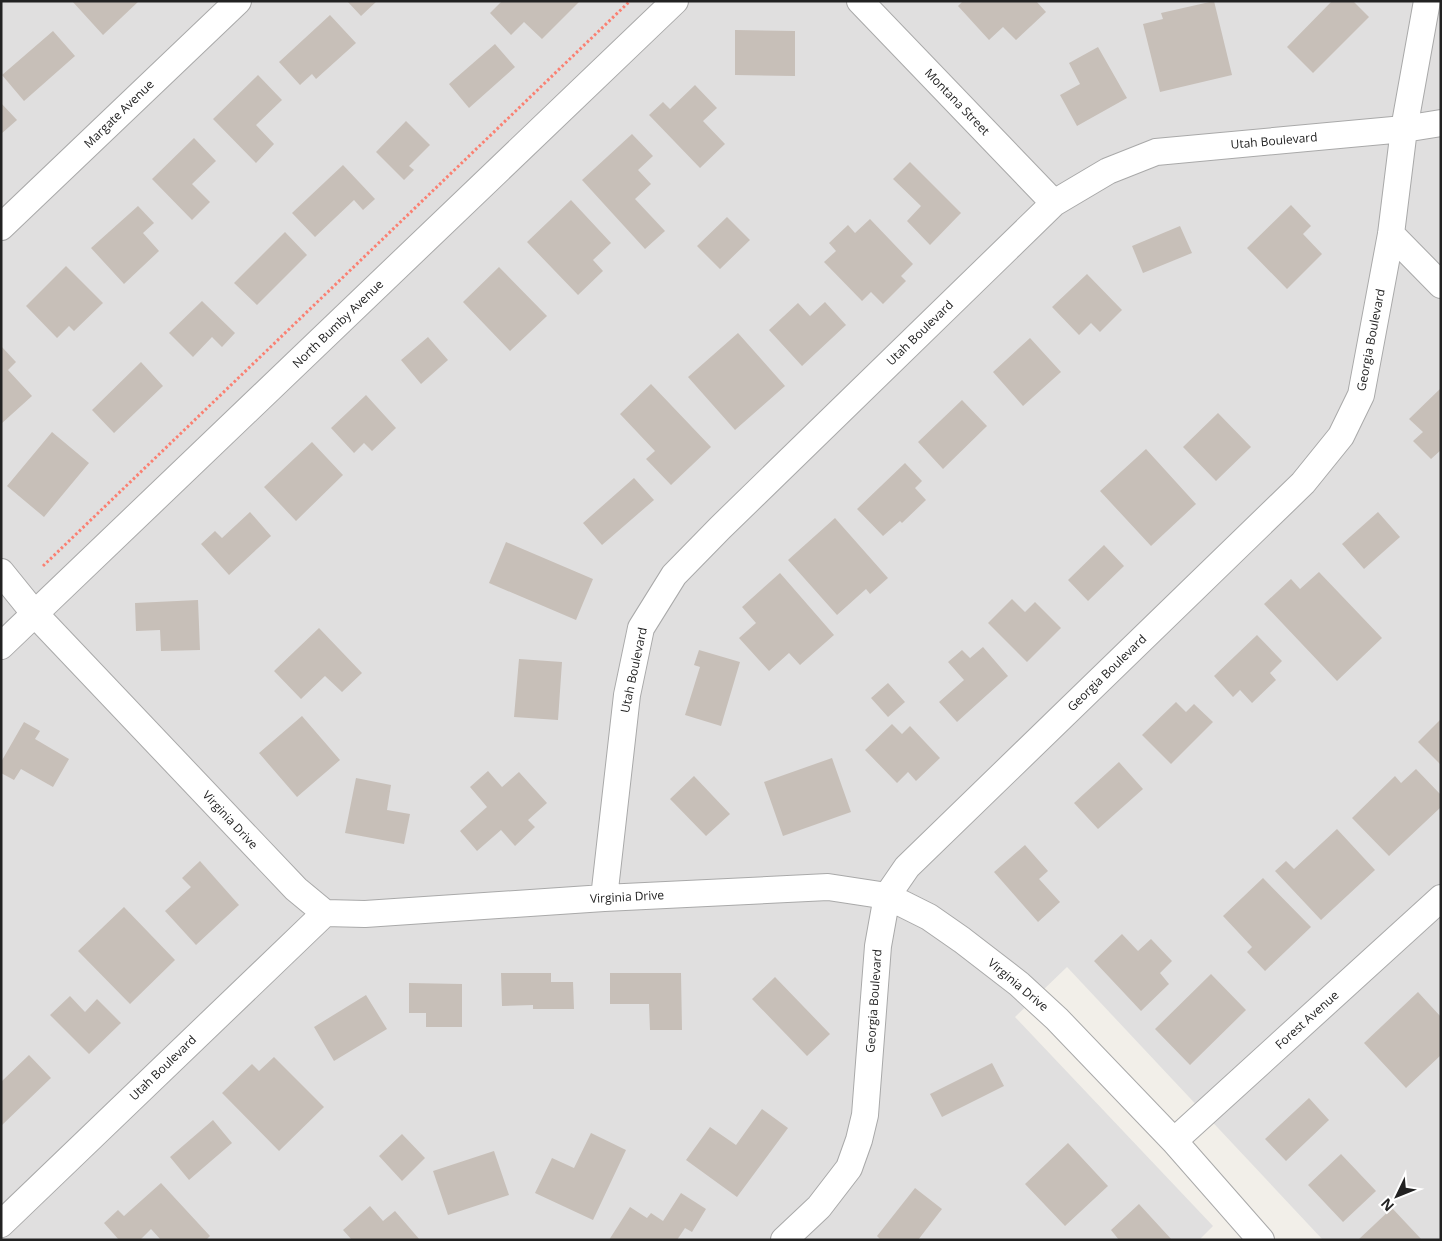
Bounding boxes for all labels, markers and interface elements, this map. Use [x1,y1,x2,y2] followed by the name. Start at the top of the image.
[921,64,994,139] street label: Montana Street
[80,76,158,152] street label: Margate Avenue
[1230,128,1318,153] street label: Utah Boulevard
[288,276,387,372] street label: North Bumby Avenue
[1352,287,1389,393] street label: Georgia Boulevard
[882,296,957,369] street label: Utah Boulevard
[616,625,651,714] street label: Utah Boulevard
[1063,630,1150,715] street label: Georgia Boulevard
[199,787,262,853] street label: Virginia Drive
[589,886,665,907] street label: Virginia Drive
[861,949,886,1053] street label: Georgia Boulevard
[984,954,1052,1015] street label: Virginia Drive
[1271,986,1342,1053] street label: Forest Avenue
[125,1031,200,1104] street label: Utah Boulevard
[1372,1171,1422,1221] north arrow
[1376,1195,1398,1216] text: N

